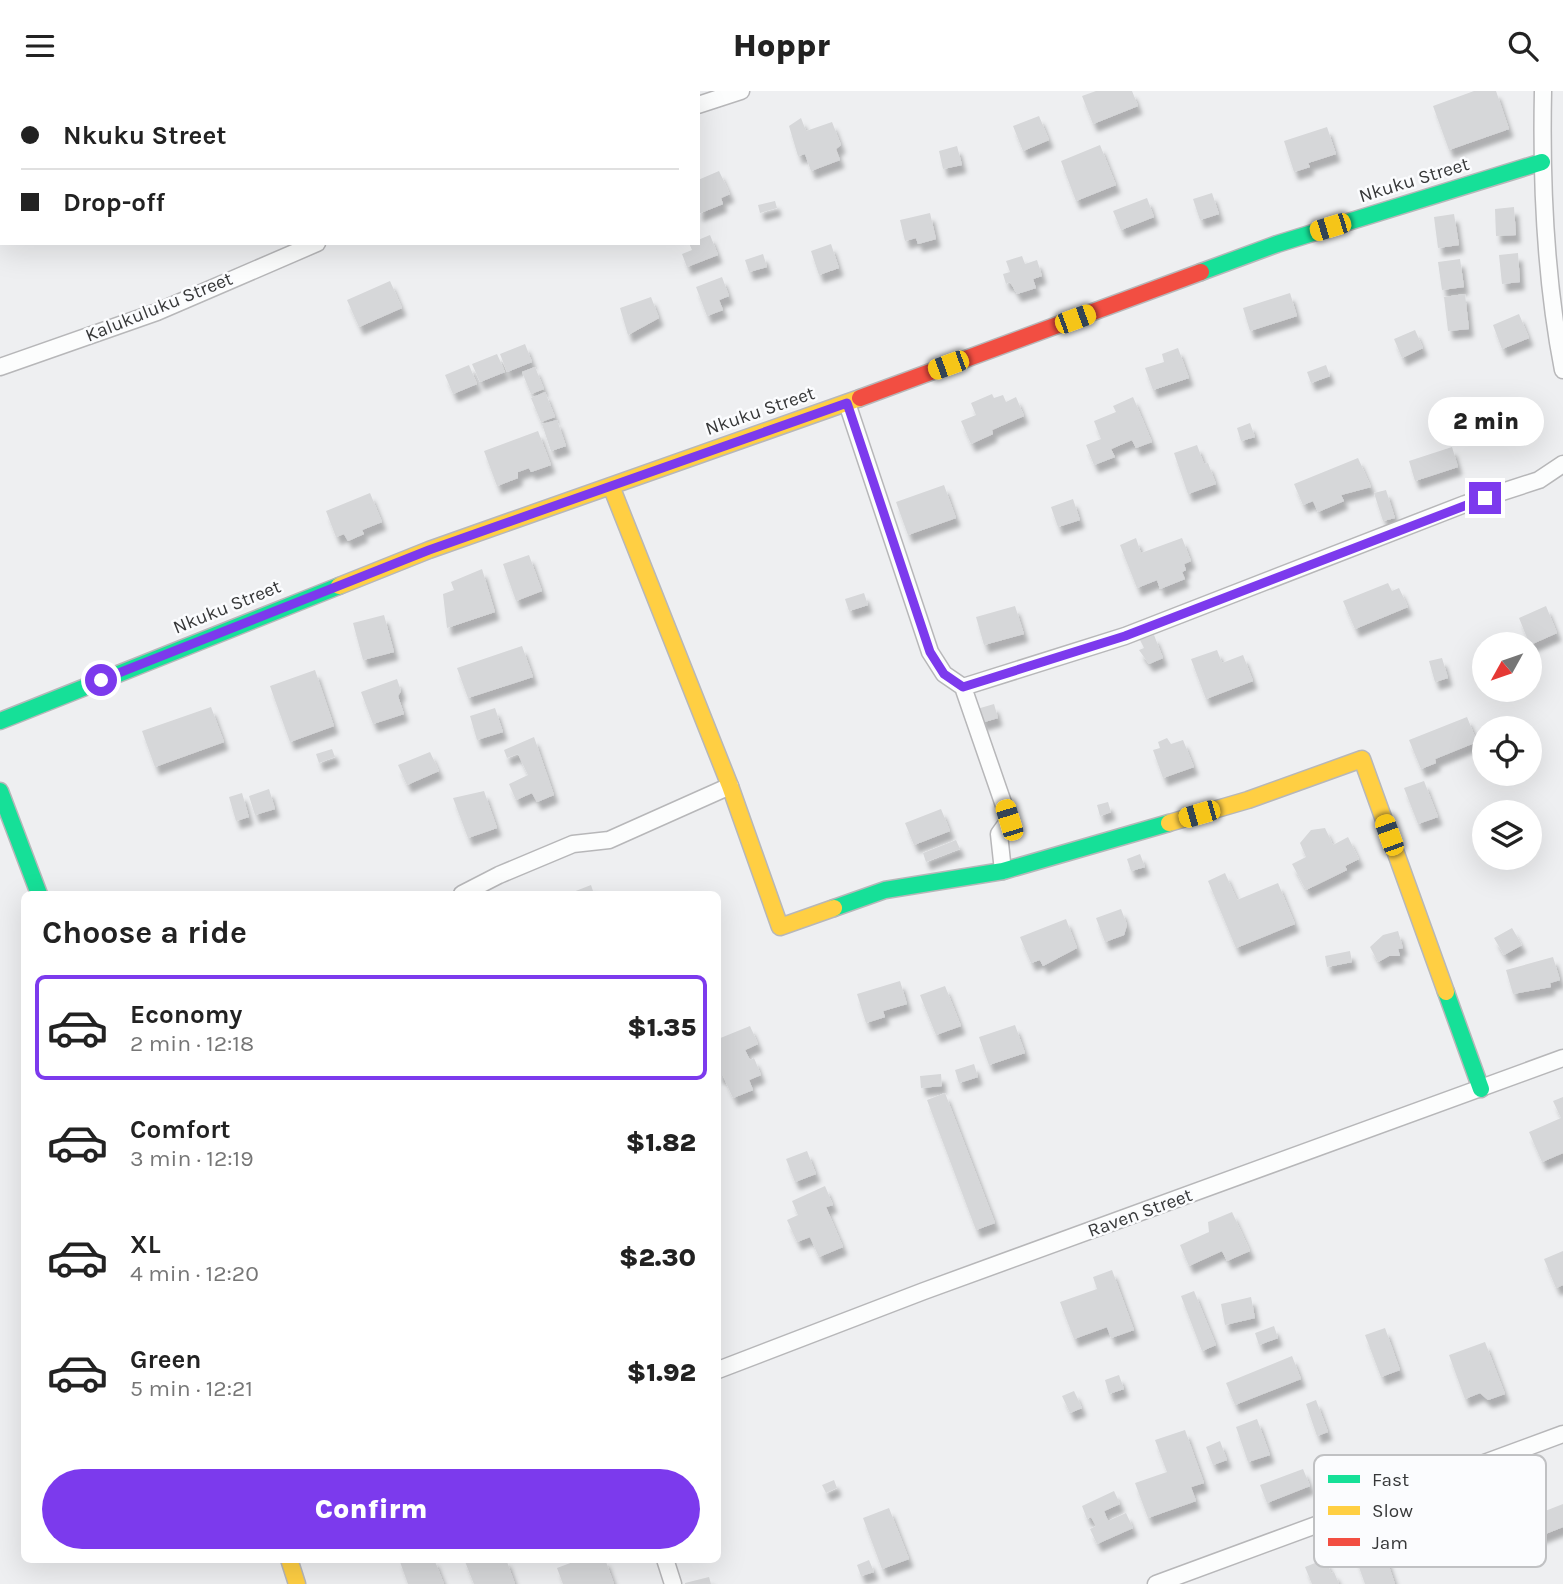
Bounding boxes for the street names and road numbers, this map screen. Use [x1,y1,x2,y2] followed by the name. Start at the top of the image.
[1356,153,1472,207] street label: Nkuku Street
[82,267,236,347] street label: Kalukuluku Street
[702,382,818,440] street label: Nkuku Street
[170,575,284,639] street label: Nkuku Street
[1085,1184,1195,1242] street label: Raven Street

